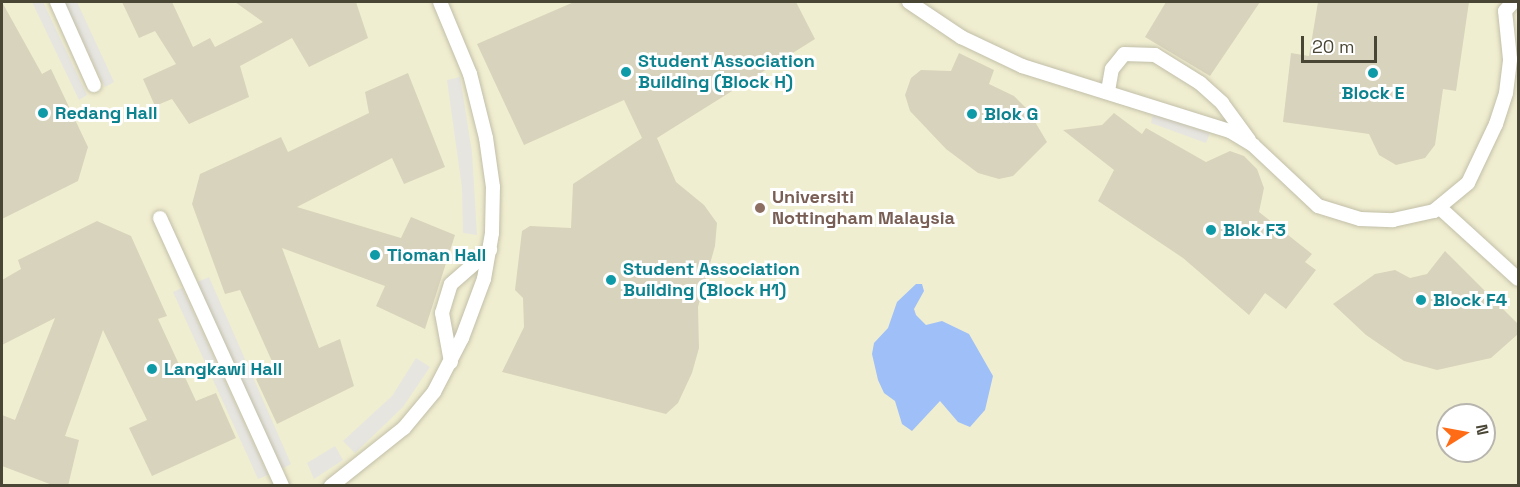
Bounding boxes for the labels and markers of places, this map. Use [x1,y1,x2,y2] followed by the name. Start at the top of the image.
[638,51,815,94] place label: Student Association Building (Block H)
[619,65,633,79] marker: Student Association Building (Block H)
[1366,66,1380,80] marker: Block E
[1342,82,1404,104] place label: Block E
[55,102,158,124] place label: Redang Hall
[984,103,1038,125] place label: Blok G
[36,106,50,120] marker: Redang Hall
[965,107,979,121] marker: Blok G
[772,187,955,230] place label: Universiti Nottingham Malaysia
[753,201,767,215] marker: Universiti Nottingham Malaysia
[1223,219,1286,241] place label: Blok F3
[1204,223,1218,237] marker: Blok F3
[387,244,486,266] place label: Tioman Hall
[368,248,382,262] marker: Tioman Hall
[623,259,800,302] place label: Student Association Building (Block H1)
[604,273,618,287] marker: Student Association Building (Block H1)
[1433,289,1507,311] place label: Block F4
[1414,293,1428,307] marker: Block F4
[164,358,282,380] place label: Langkawi Hall
[145,362,159,376] marker: Langkawi Hall

